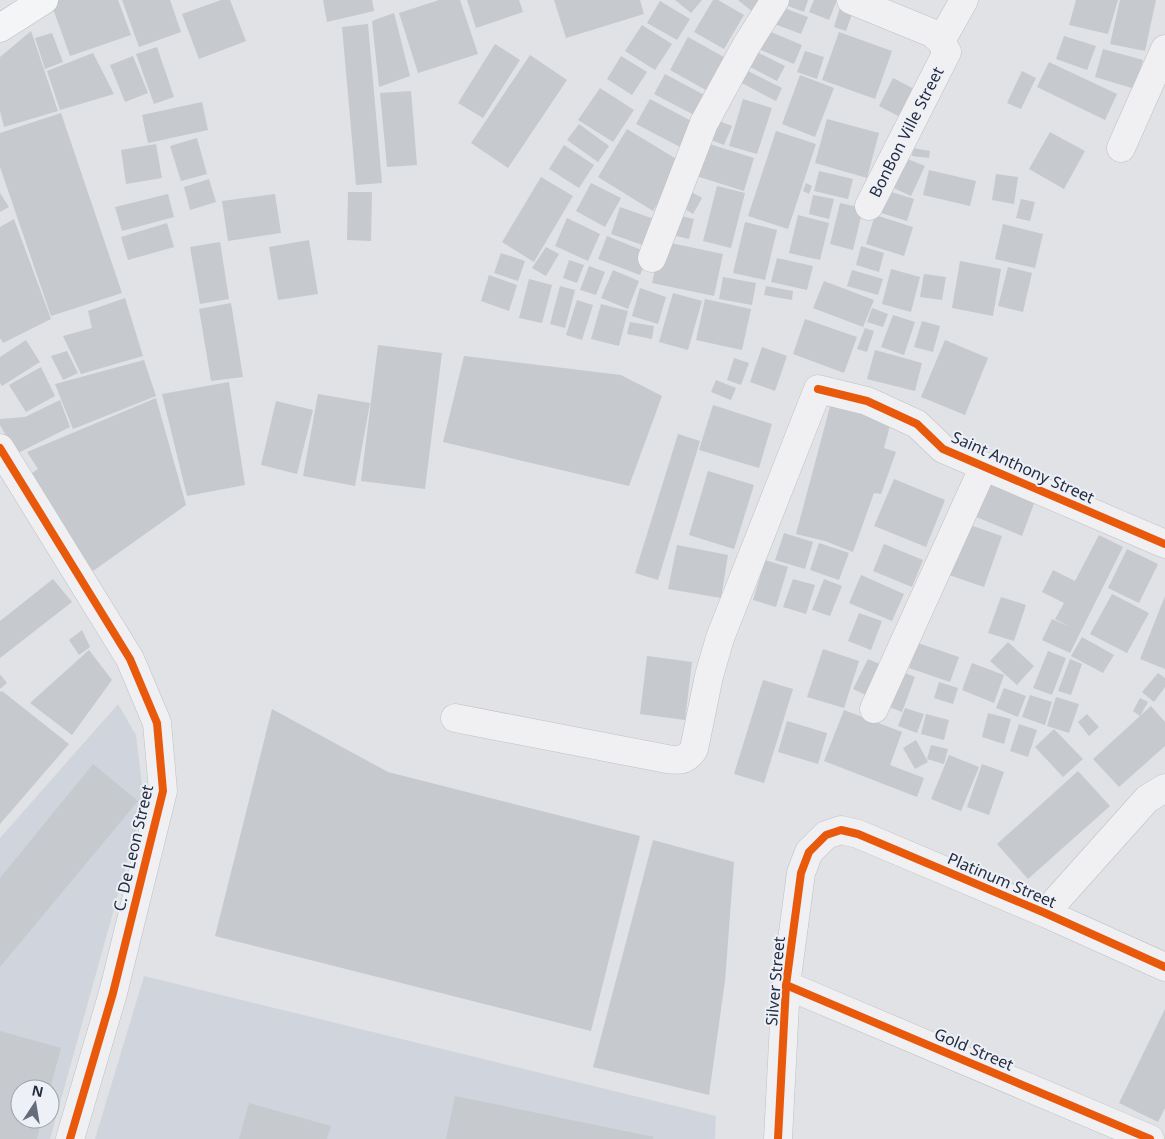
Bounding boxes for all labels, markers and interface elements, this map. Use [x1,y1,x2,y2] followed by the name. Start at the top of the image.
[864,63,949,201] street label: BonBon Ville Street
[948,426,1098,508] street label: Saint Anthony Street
[108,782,158,913] street label: C. De Leon Street
[944,847,1060,913] street label: Platinum Street
[760,935,790,1027] street label: Silver Street
[931,1022,1017,1076] street label: Gold Street
[10,1079,60,1129] north arrow
[30,1080,45,1101] text: N

